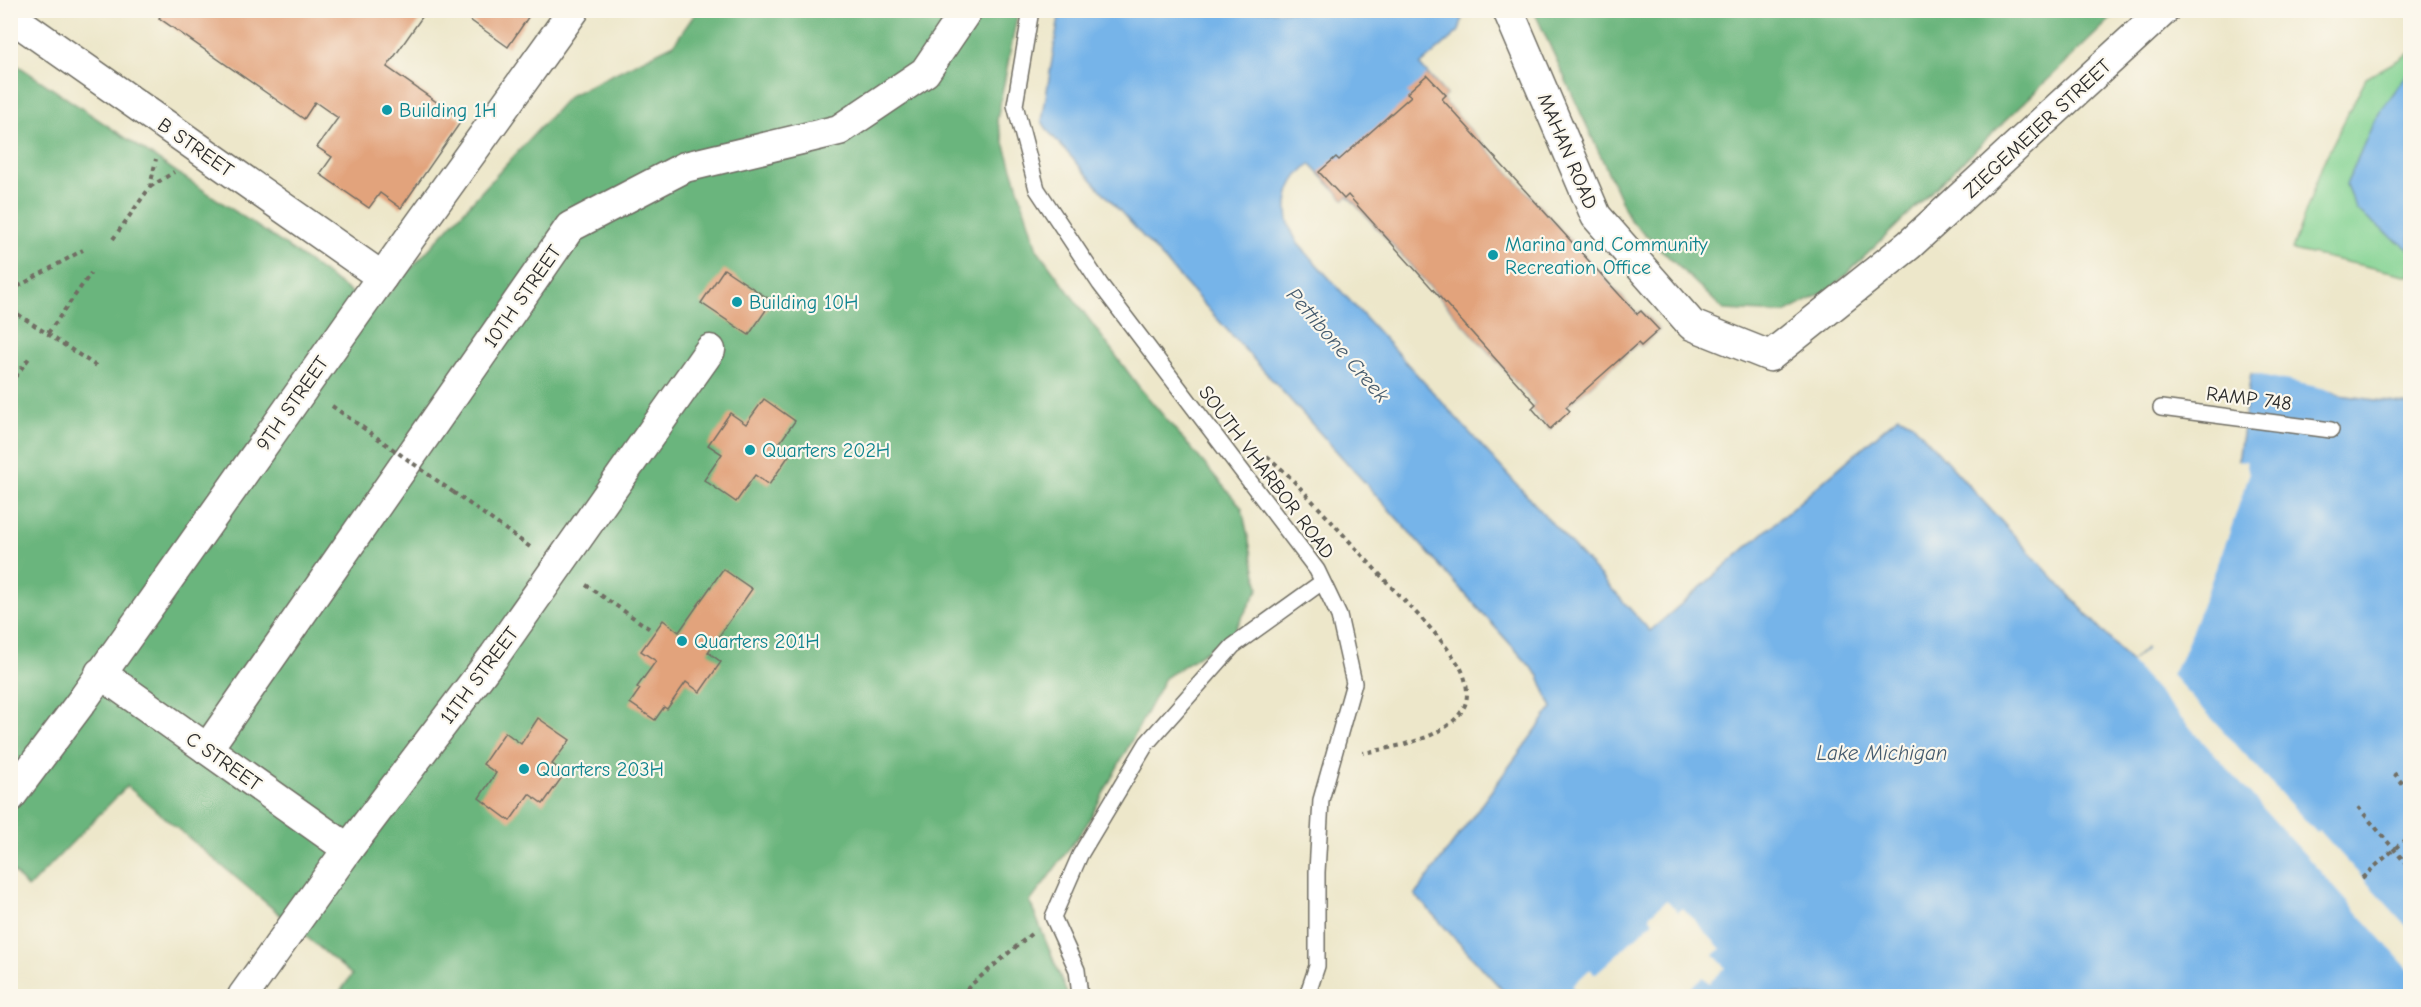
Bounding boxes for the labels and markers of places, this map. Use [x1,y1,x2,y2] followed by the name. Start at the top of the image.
[399,99,496,122] place label: Building 1H
[380,103,394,117] marker: Building 1H
[1505,233,1708,279] place label: Marina and Community Recreation Office
[1486,248,1500,262] marker: Marina and Community Recreation Office
[749,291,859,314] place label: Building 10H
[730,295,744,309] marker: Building 10H
[762,439,890,462] place label: Quarters 202H
[743,443,757,457] marker: Quarters 202H
[694,630,820,653] place label: Quarters 201H
[675,634,689,648] marker: Quarters 201H
[536,758,664,781] place label: Quarters 203H
[517,762,531,776] marker: Quarters 203H

